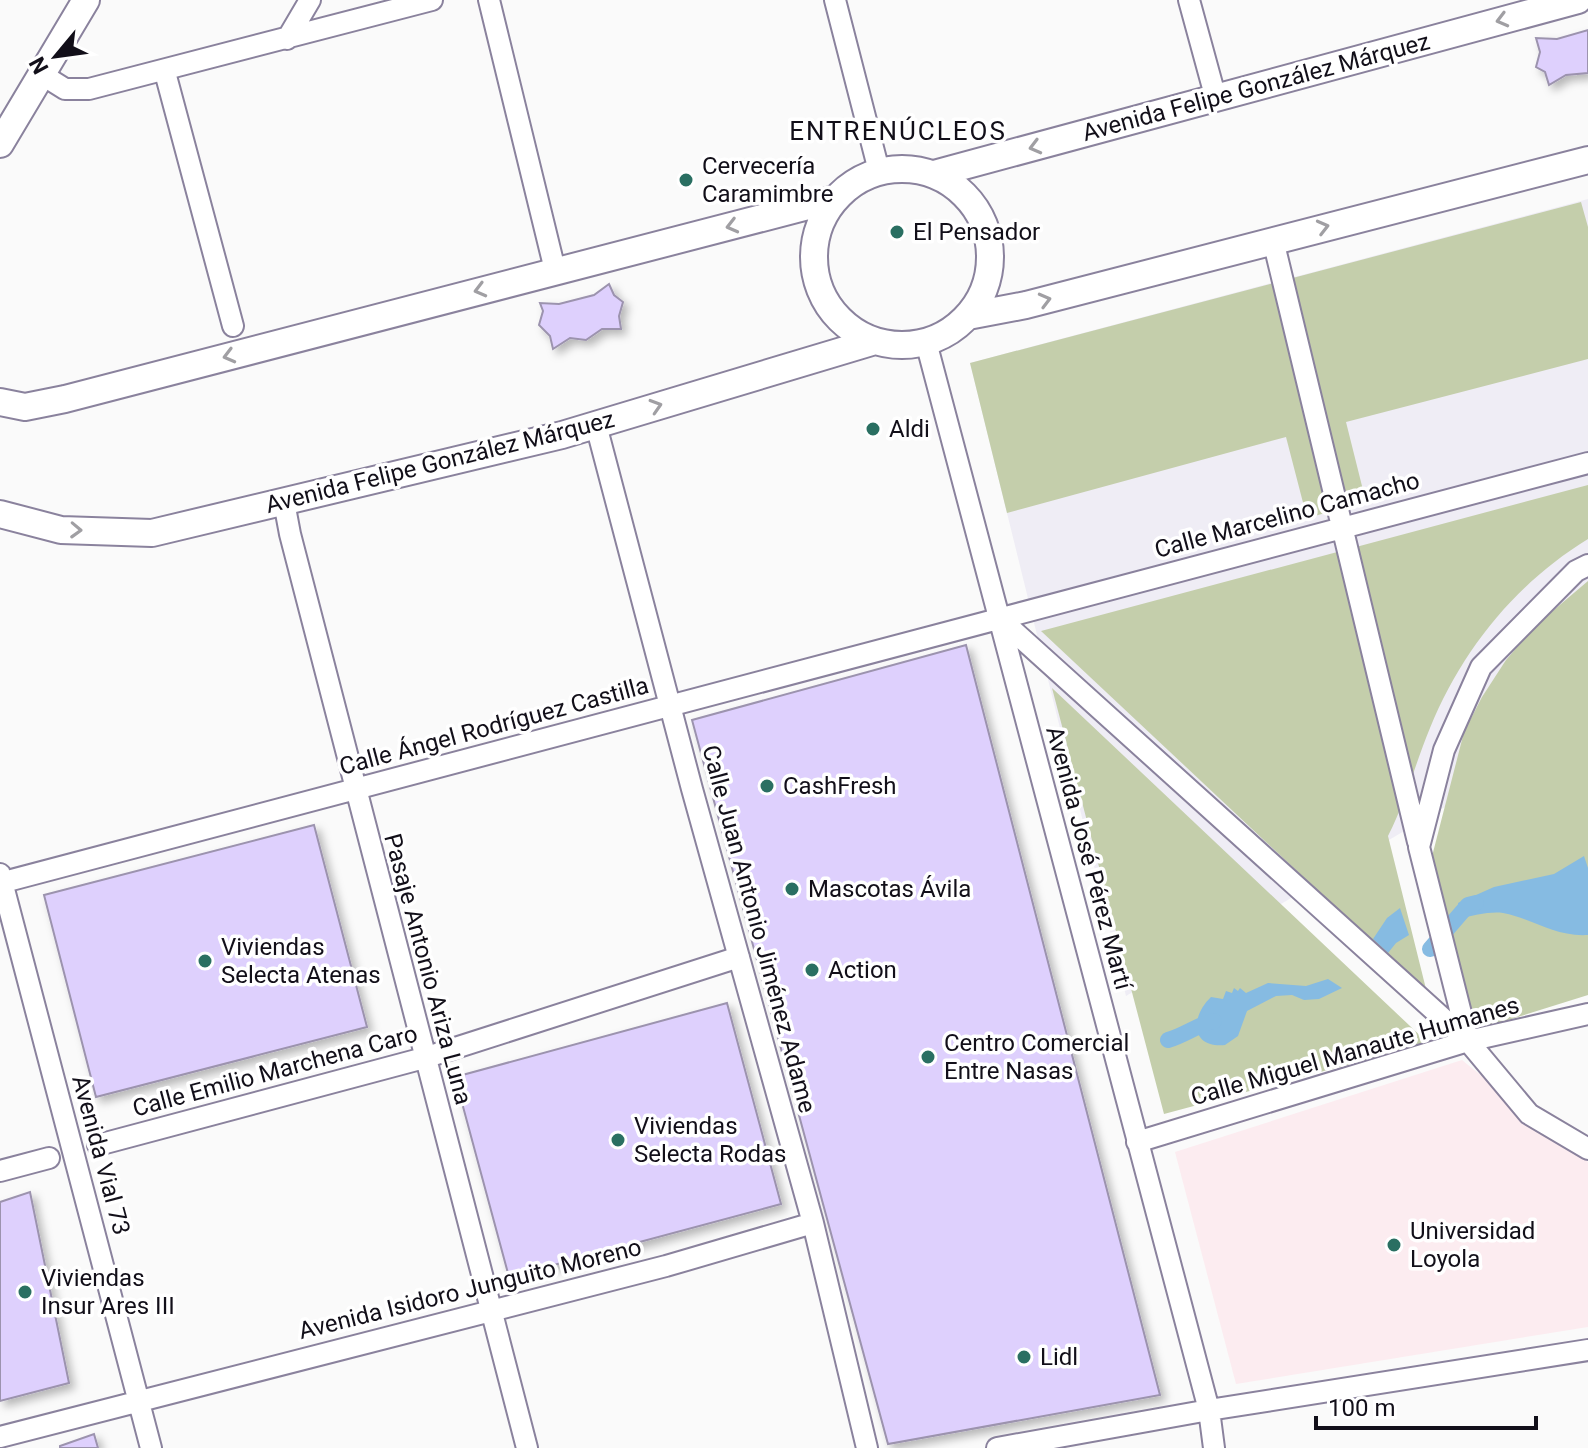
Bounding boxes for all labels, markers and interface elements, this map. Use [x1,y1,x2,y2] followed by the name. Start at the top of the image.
[1496,11,1510,28] one-way arrow
[16,16,96,96] north arrow
[1079,27,1433,147] street label: Avenida Felipe González Márquez
[24,53,54,78] text: N
[789,116,1007,146] district label: ENTRENÚCLEOS
[1029,138,1043,154] one-way arrow
[702,152,833,208] place label: Cervecería Caramimbre
[677,171,695,189] marker: Cervecería Caramimbre
[725,216,739,233] one-way arrow
[913,218,1040,246] place label: El Pensador
[1316,219,1330,236] one-way arrow
[888,223,906,241] marker: El Pensador
[473,280,487,297] one-way arrow
[1037,293,1051,309] one-way arrow
[222,347,236,364] one-way arrow
[649,399,663,415] one-way arrow
[263,405,617,519] street label: Avenida Felipe González Márquez
[889,415,930,443] place label: Aldi
[864,420,882,438] marker: Aldi
[1152,466,1422,564] street label: Calle Marcelino Camacho
[70,522,83,539] one-way arrow
[336,671,652,781] street label: Calle Ángel Rodríguez Castilla
[1040,723,1138,994] street label: Avenida José Pérez Martí
[696,742,822,1116] street label: Calle Juan Antonio Jiménez Adame
[783,772,896,800] place label: CashFresh
[758,777,776,795] marker: CashFresh
[378,830,478,1108] street label: Pasaje Antonio Ariza Luna
[808,875,971,903] place label: Mascotas Ávila
[783,880,801,898] marker: Mascotas Ávila
[221,933,381,989] place label: Viviendas Selecta Atenas
[196,952,214,970] marker: Viviendas Selecta Atenas
[828,956,897,984] place label: Action
[803,961,821,979] marker: Action
[1188,991,1522,1111] street label: Calle Miguel Manaute Humanes
[129,1019,421,1123] street label: Calle Emilio Marchena Caro
[944,1029,1129,1085] place label: Centro Comercial Entre Nasas
[919,1048,937,1066] marker: Centro Comercial Entre Nasas
[66,1072,136,1238] street label: Avenida Vial 73
[634,1112,786,1168] place label: Viviendas Selecta Rodas
[609,1131,627,1149] marker: Viviendas Selecta Rodas
[1410,1217,1535,1273] place label: Universidad Loyola
[296,1233,644,1345] street label: Avenida Isidoro Junguito Moreno
[1385,1236,1403,1254] marker: Universidad Loyola
[41,1264,175,1320] place label: Viviendas Insur Ares III
[16,1283,34,1301] marker: Viviendas Insur Ares III
[1040,1343,1078,1371] place label: Lidl
[1015,1348,1033,1366] marker: Lidl
[1316,1380,1536,1430] scale bar
[1328,1394,1395,1422] text: 100 m

